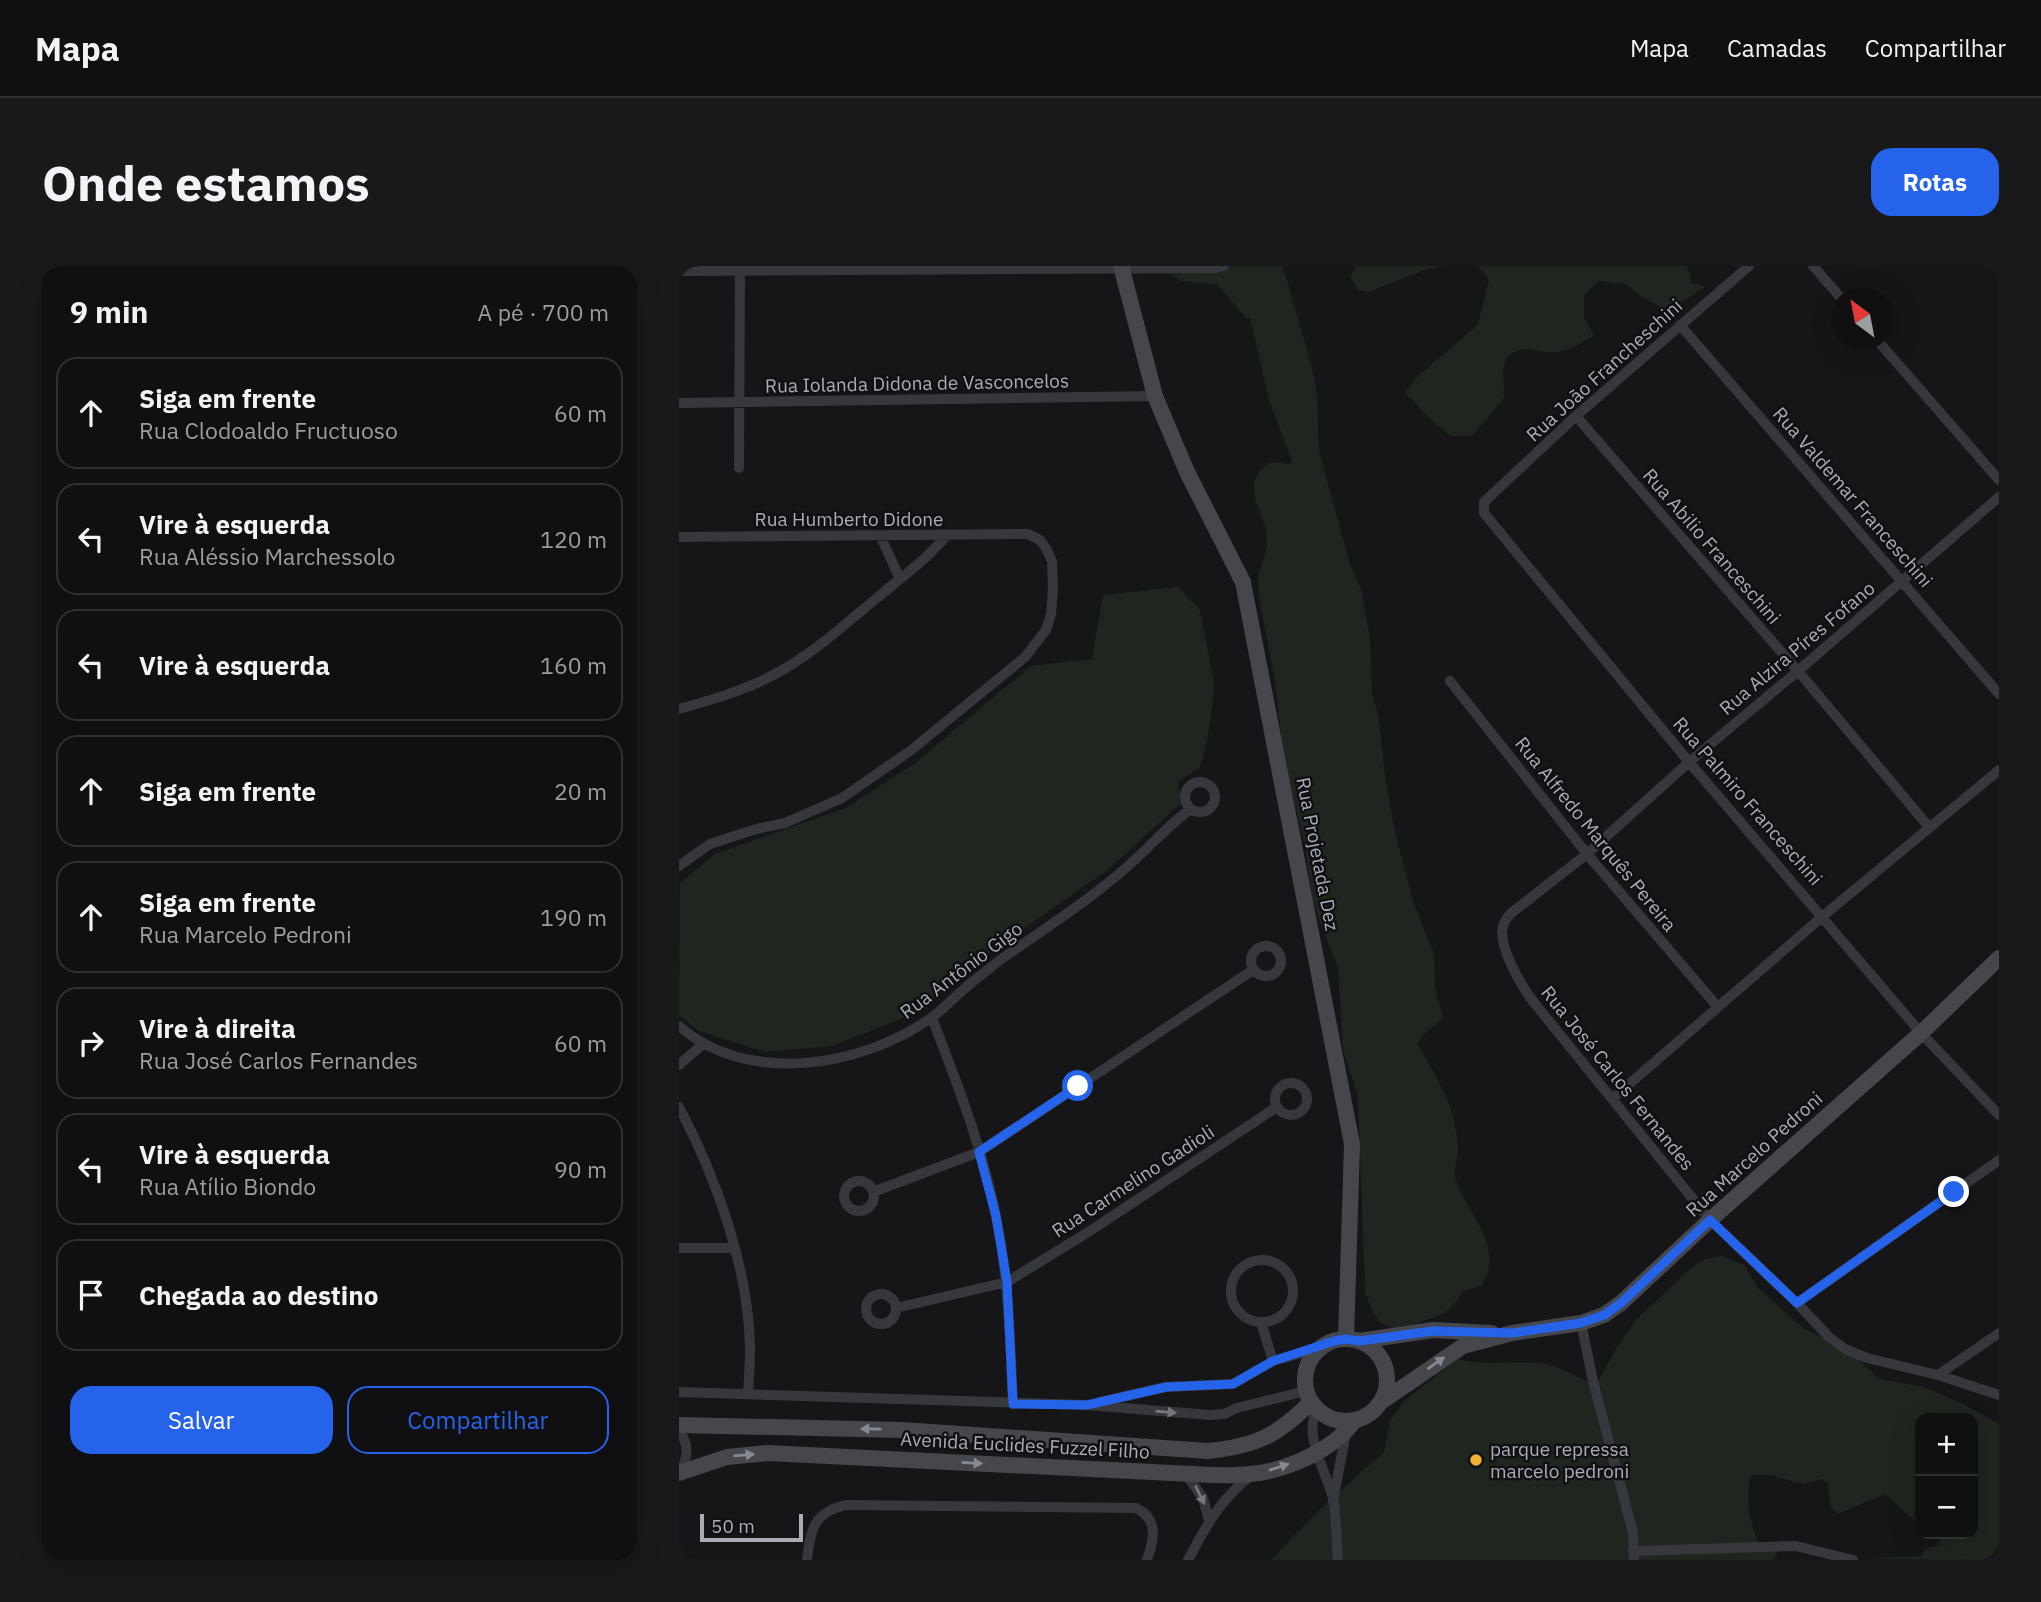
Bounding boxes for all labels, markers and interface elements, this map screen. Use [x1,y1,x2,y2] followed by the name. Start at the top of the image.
[35,27,120,70] text: Mapa
[1630,32,1689,64] text: Mapa
[1727,32,1827,64] text: Camadas
[1865,32,2006,64] text: Compartilhar
[1871,148,1999,216] button: Rotas
[42,151,370,214] text: Onde estamos
[1831,287,1894,350] north arrow
[70,292,148,331] text: 9 min
[1521,294,1687,446] street label: Rua João Francheschini
[478,297,609,327] text: A pé · 700 m
[765,368,1069,398] street label: Rua Iolanda Didona de Vasconcelos
[139,381,316,415] text: Siga em frente
[72,394,110,432] icon: ahead
[554,398,607,428] text: 60 m
[1768,402,1938,592] street label: Rua Valdemar Franceschini
[139,415,398,445] text: Rua Clodoaldo Fructuoso
[1638,463,1786,629] street label: Rua Abilio Franceschini
[139,507,330,541] text: Vire à esquerda
[755,507,944,531] street label: Rua Humberto Didone
[72,520,110,558] icon: left
[540,524,607,554] text: 120 m
[139,541,395,571] text: Rua Aléssio Marchessolo
[1714,576,1880,720] street label: Rua Alzira Píres Fofano
[72,646,110,684] icon: left
[139,648,330,682] text: Vire à esquerda
[540,650,607,680] text: 160 m
[1668,712,1828,890] street label: Rua Palmiro Franceschini
[1510,732,1682,936] street label: Rua Alfredo Marquês Pereira
[72,772,110,810] icon: ahead
[139,774,316,808] text: Siga em frente
[1291,775,1345,933] street label: Rua Projetada Dez
[554,776,607,806] text: 20 m
[139,885,316,919] text: Siga em frente
[72,898,110,936] icon: ahead
[540,902,607,932] text: 190 m
[895,916,1027,1024] street label: Rua Antônio Gigo
[139,919,352,949] text: Rua Marcelo Pedroni
[1536,981,1700,1175] street label: Rua José Carlos Fernandes
[139,1011,296,1045] text: Vire à direita
[72,1024,110,1062] icon: right
[554,1028,607,1058] text: 60 m
[139,1045,418,1075] text: Rua José Carlos Fernandes
[1062,1070,1093,1101] route start
[1681,1086,1827,1222] street label: Rua Marcelo Pedroni
[1047,1119,1219,1243] street label: Rua Carmelino Gadioli
[139,1137,330,1171] text: Vire à esquerda
[72,1150,110,1188] icon: left
[554,1154,607,1184] text: 90 m
[139,1171,316,1201] text: Rua Atílio Biondo
[1938,1176,1969,1207] route end
[72,1276,110,1314] icon: arrive
[139,1278,378,1312] text: Chegada ao destino
[1427,1356,1445,1370] one-way arrow
[70,1386,333,1454] button: Salvar
[347,1386,609,1454] button: Compartilhar
[1155,1407,1177,1418] one-way arrow
[1915,1413,1978,1539] map controls
[1915,1413,1978,1476] button: +
[860,1423,882,1435] one-way arrow
[900,1426,1150,1464] street label: Avenida Euclides Fuzzel Filho
[1490,1437,1629,1483] place label: parque repressa marcelo pedroni
[734,1449,756,1460] one-way arrow
[1468,1452,1484,1468] marker: parque repressa marcelo pedroni
[961,1458,983,1469] one-way arrow
[1269,1462,1290,1472] one-way arrow
[1915,1476,1978,1539] button: −
[1194,1485,1206,1506] one-way arrow
[700,1511,803,1543] scale bar
[711,1514,755,1538] text: 50 m

